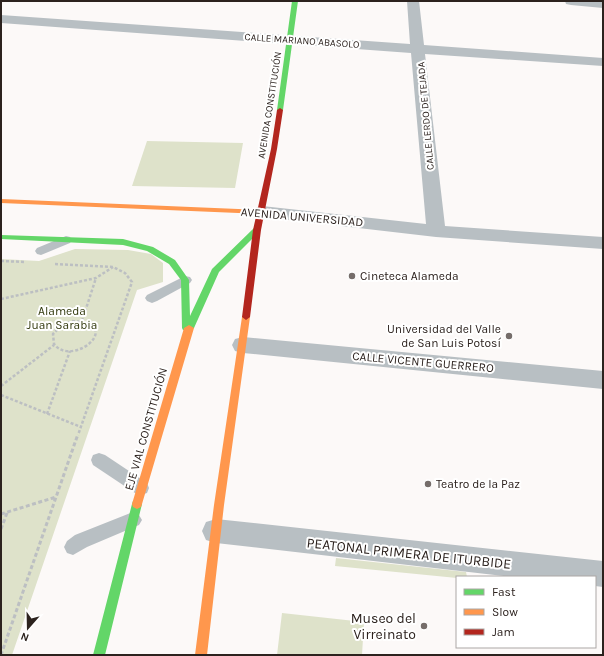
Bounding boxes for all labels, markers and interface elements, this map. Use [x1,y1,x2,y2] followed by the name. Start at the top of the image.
[244,31,360,51] street label: CALLE MARIANO ABASOLO
[256,51,284,159] street label: AVENIDA CONSTITUCIÓN
[415,61,437,170] street label: CALLE LERDO DE TEJADA
[240,205,364,229] street label: AVENIDA UNIVERSIDAD
[360,269,459,283] place label: Cineteca Alameda
[347,271,357,281] marker: Cineteca Alameda
[27,304,97,332] park label: Alameda Juan Sarabia
[387,322,501,350] place label: Universidad del Valle de San Luis Potosí
[504,331,514,341] marker: Universidad del Valle de San Luis Potosí
[352,349,495,375] street label: CALLE VICENTE GUERRERO
[121,366,170,492] street label: EJE VIAL CONSTITUCIÓN
[436,477,520,491] place label: Teatro de la Paz
[423,479,433,489] marker: Teatro de la Paz
[306,534,512,573] street label: PEATONAL PRIMERA DE ITURBIDE
[456,576,596,648] legend
[492,585,516,599] text: Fast
[492,605,518,619] text: Slow
[8,608,48,648] north arrow
[351,610,416,643] place label: Museo del Virreinato
[419,621,429,631] marker: Museo del Virreinato
[492,625,515,639] text: Jam
[19,629,31,644] text: N

